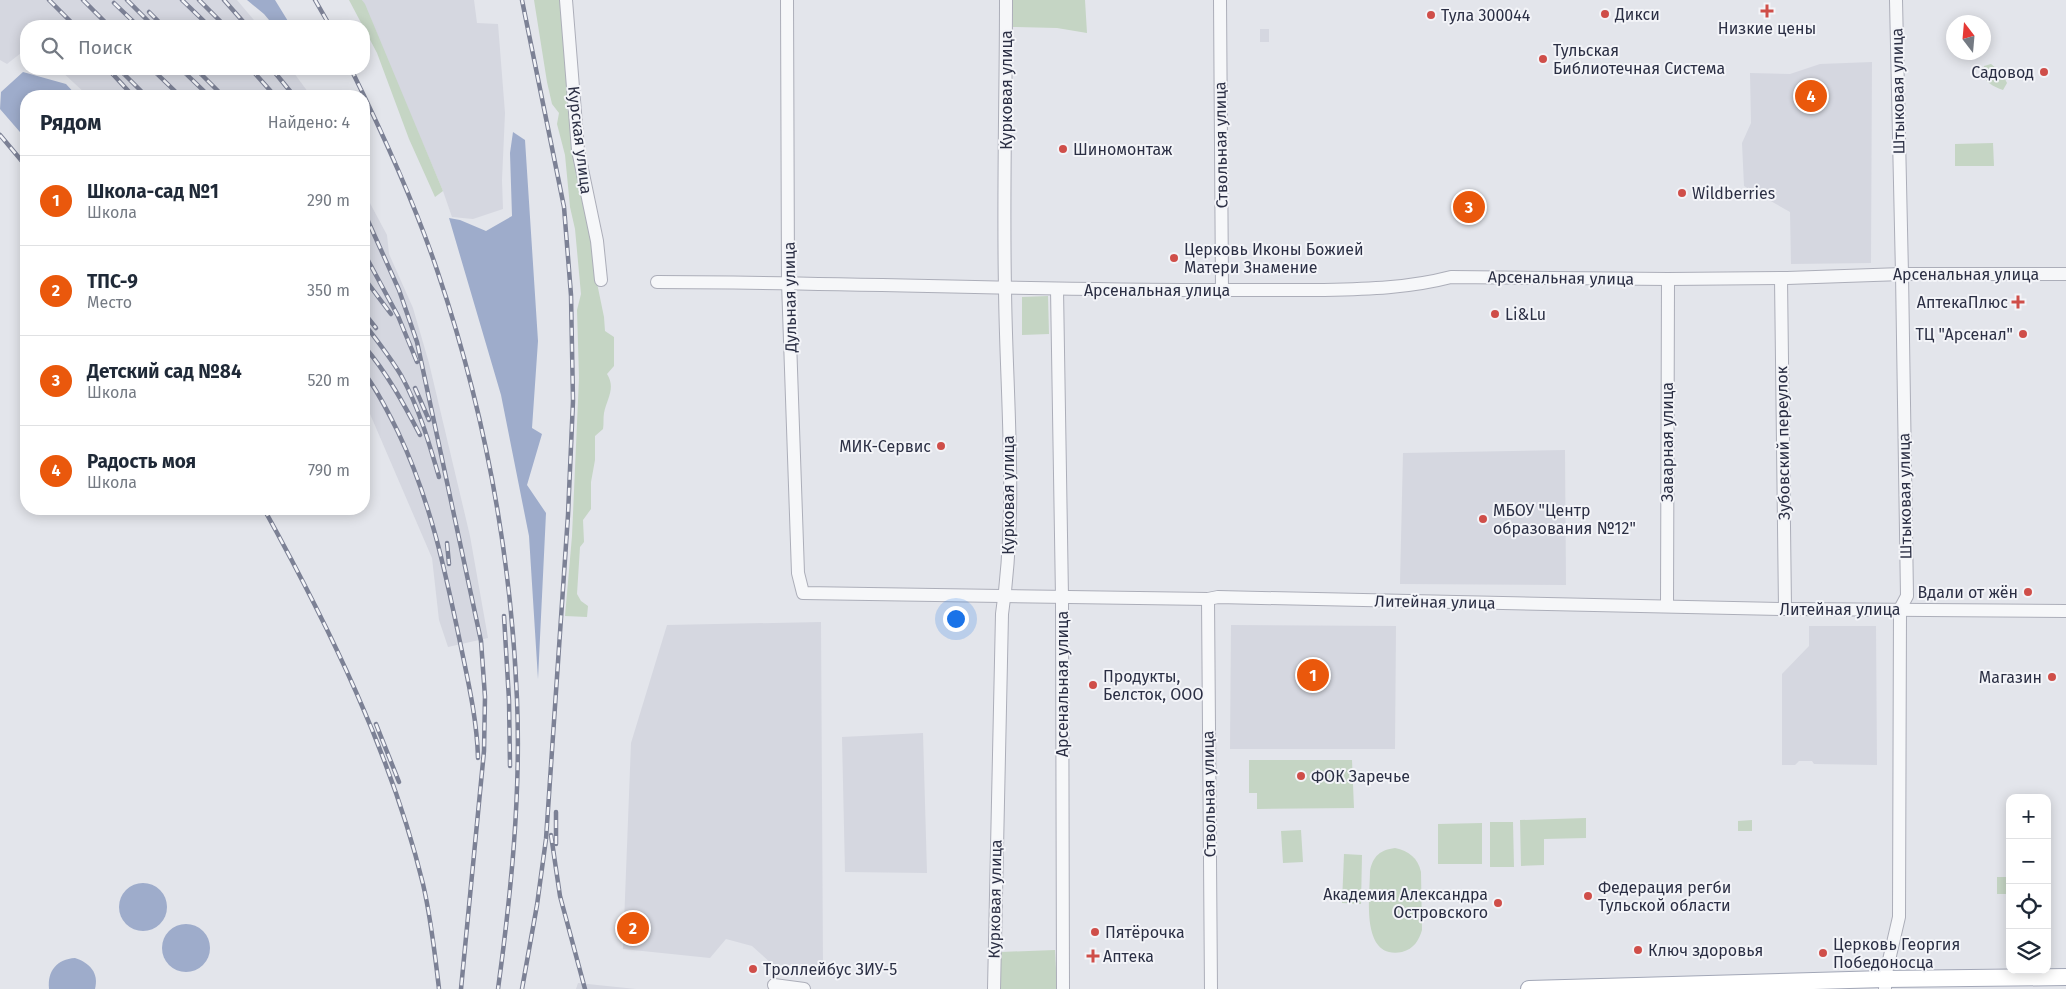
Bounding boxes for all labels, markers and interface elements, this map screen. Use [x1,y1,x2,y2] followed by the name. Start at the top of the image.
[1614,5,1660,24] place label: Дикси
[1761,5,1773,17] marker: Низкие цены
[1441,6,1531,25] place label: Тула 300044
[1599,8,1611,20] marker: Дикси
[1425,9,1437,21] marker: Тула 300044
[1946,15,1991,60] north arrow
[1718,19,1816,38] place label: Низкие цены
[20,20,370,75] search box
[1887,28,1909,154] street label: Штыковая улица
[997,30,1016,150] street label: Курковая улица
[38,34,66,62] icon: search
[78,36,132,59] text: Поиск
[1553,41,1725,78] place label: Тульская Библиотечная Система
[1537,53,1549,65] marker: Тульская Библиотечная Система
[1971,63,2034,82] place label: Садовод
[2038,66,2050,78] marker: Садовод
[1795,77,1827,115] pin: 4
[1210,81,1232,209] street label: Ствольная улица
[564,85,596,195] street label: Курская улица
[40,110,101,136] text: Рядом
[268,113,350,132] text: Найдено: 4
[1073,140,1173,159] place label: Шиномонтаж
[1057,143,1069,155] marker: Шиномонтаж
[87,180,219,203] text: Школа-сад №1
[1692,184,1775,203] place label: Wildberries
[1676,187,1688,199] marker: Wildberries
[1453,188,1485,226] pin: 3
[52,191,60,210] text: 1
[307,191,350,210] text: 290 m
[87,203,137,222] text: Школа
[1184,240,1364,277] place label: Церковь Иконы Божией Матери Знамение
[780,241,800,354] street label: Дульная улица
[1168,252,1180,264] marker: Церковь Иконы Божией Матери Знамение
[1893,265,2039,284] street label: Арсенальная улица
[1488,267,1634,289] street label: Арсенальная улица
[87,270,138,293] text: ТПС-9
[52,281,60,300] text: 2
[307,281,350,300] text: 350 m
[1084,281,1230,300] street label: Арсенальная улица
[87,293,132,312] text: Место
[1917,293,2008,312] place label: АптекаПлюс
[2012,296,2024,308] marker: АптекаПлюс
[1505,305,1546,324] place label: Li&Lu
[1489,308,1501,320] marker: Li&Lu
[1915,325,2013,344] place label: ТЦ "Арсенал"
[2017,328,2029,340] marker: ТЦ "Арсенал"
[87,360,242,383] text: Детский сад №84
[1772,365,1794,520] street label: Зубовский переулок
[52,371,60,390] text: 3
[307,371,350,390] text: 520 m
[1658,382,1677,502] street label: Заварная улица
[87,383,137,402] text: Школа
[1894,433,1916,559] street label: Штыковая улица
[999,435,1018,555] street label: Курковая улица
[839,437,931,456] place label: МИК-Сервис
[935,440,947,452] marker: МИК-Сервис
[87,450,196,473] text: Радость моя
[51,461,61,480] text: 4
[308,461,350,480] text: 790 m
[87,473,137,492] text: Школа
[1493,501,1636,538] place label: МБОУ "Центр образования №12"
[1477,513,1489,525] marker: МБОУ "Центр образования №12"
[1918,583,2018,602] place label: Вдали от жён
[2022,586,2034,598] marker: Вдали от жён
[1374,591,1496,613] street label: Литейная улица
[1779,600,1901,619] street label: Литейная улица
[943,606,969,632] your location
[1053,611,1072,757] street label: Арсенальная улица
[1297,656,1329,694] pin: 1
[1103,667,1204,704] place label: Продукты, Белсток, ООО
[1979,668,2042,687] place label: Магазин
[2046,671,2058,683] marker: Магазин
[1087,679,1099,691] marker: Продукты, Белсток, ООО
[1198,730,1220,858] street label: Ствольная улица
[1311,767,1410,786] place label: ФОК Заречье
[1295,770,1307,782] marker: ФОК Заречье
[2006,794,2051,974] map controls
[2006,794,2051,839] button: +
[984,839,1006,959] street label: Курковая улица
[2006,839,2051,884] button: −
[1598,878,1731,915] place label: Федерация регби Тульской области
[2006,884,2051,929] button: locate
[1323,885,1488,922] place label: Академия Александра Островского
[1582,890,1594,902] marker: Федерация регби Тульской области
[1492,897,1504,909] marker: Академия Александра Островского
[617,909,649,947] pin: 2
[1105,923,1185,942] place label: Пятёрочка
[1089,926,1101,938] marker: Пятёрочка
[2006,929,2051,974] button: layers
[1833,935,1960,972] place label: Церковь Георгия Победоносца
[1648,941,1763,960] place label: Ключ здоровья
[1632,944,1644,956] marker: Ключ здоровья
[1103,947,1154,966] place label: Аптека
[1817,947,1829,959] marker: Церковь Георгия Победоносца
[1087,950,1099,962] marker: Аптека
[763,960,897,979] place label: Троллейбус ЗИУ-5
[747,963,759,975] marker: Троллейбус ЗИУ-5

